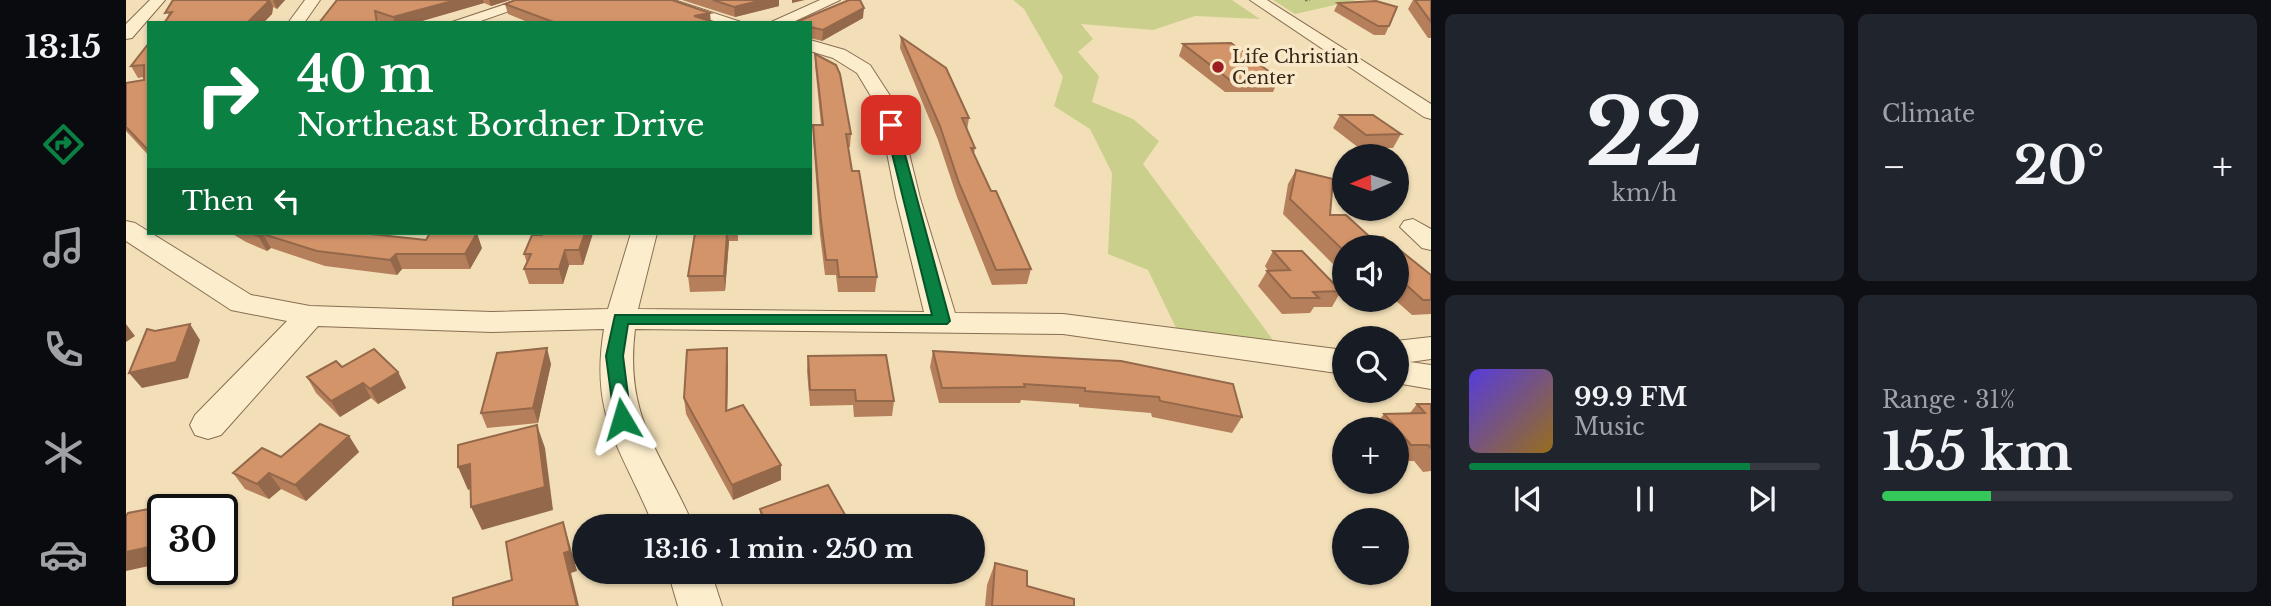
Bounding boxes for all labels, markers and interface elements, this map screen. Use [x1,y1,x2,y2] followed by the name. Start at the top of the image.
[25,27,101,67] text: 13:15
[297,44,434,105] text: 40 m
[1232,46,1359,89] place label: Life Christian Center
[182,49,273,140] icon: right
[1210,59,1226,75] marker: Life Christian Center
[1585,77,1704,190] text: 22
[861,95,921,155] pin
[1882,100,1975,128] text: Climate
[297,105,705,145] text: Northeast Bordner Drive
[872,106,910,144] icon: arrive
[39,120,88,169] icon: directions
[2014,134,2104,198] text: 20°
[1882,143,1906,190] text: −
[2212,143,2233,190] text: +
[1332,144,1409,220] north arrow
[1332,144,1409,585] map controls
[1612,179,1677,207] text: km/h
[268,182,306,220] icon: left
[182,185,254,217] text: Then
[39,223,88,272] icon: music
[1332,235,1409,312] button: sound
[39,325,88,374] icon: phone
[1332,326,1409,403] button: search
[1574,381,1687,413] text: 99.9 FM
[585,382,659,456] position arrow
[1882,386,2015,414] text: Range · 31%
[1574,413,1645,441] text: Music
[1332,417,1409,494] button: +
[1882,420,2072,484] text: 155 km
[39,428,88,477] icon: climate
[1509,480,1547,518] icon: previous
[1626,480,1664,518] icon: pause
[1743,480,1781,518] icon: next
[147,494,238,585] speed limit sign: 30
[1332,508,1409,585] button: −
[39,530,88,579] icon: car
[644,533,913,565] text: 13:16 · 1 min · 250 m

